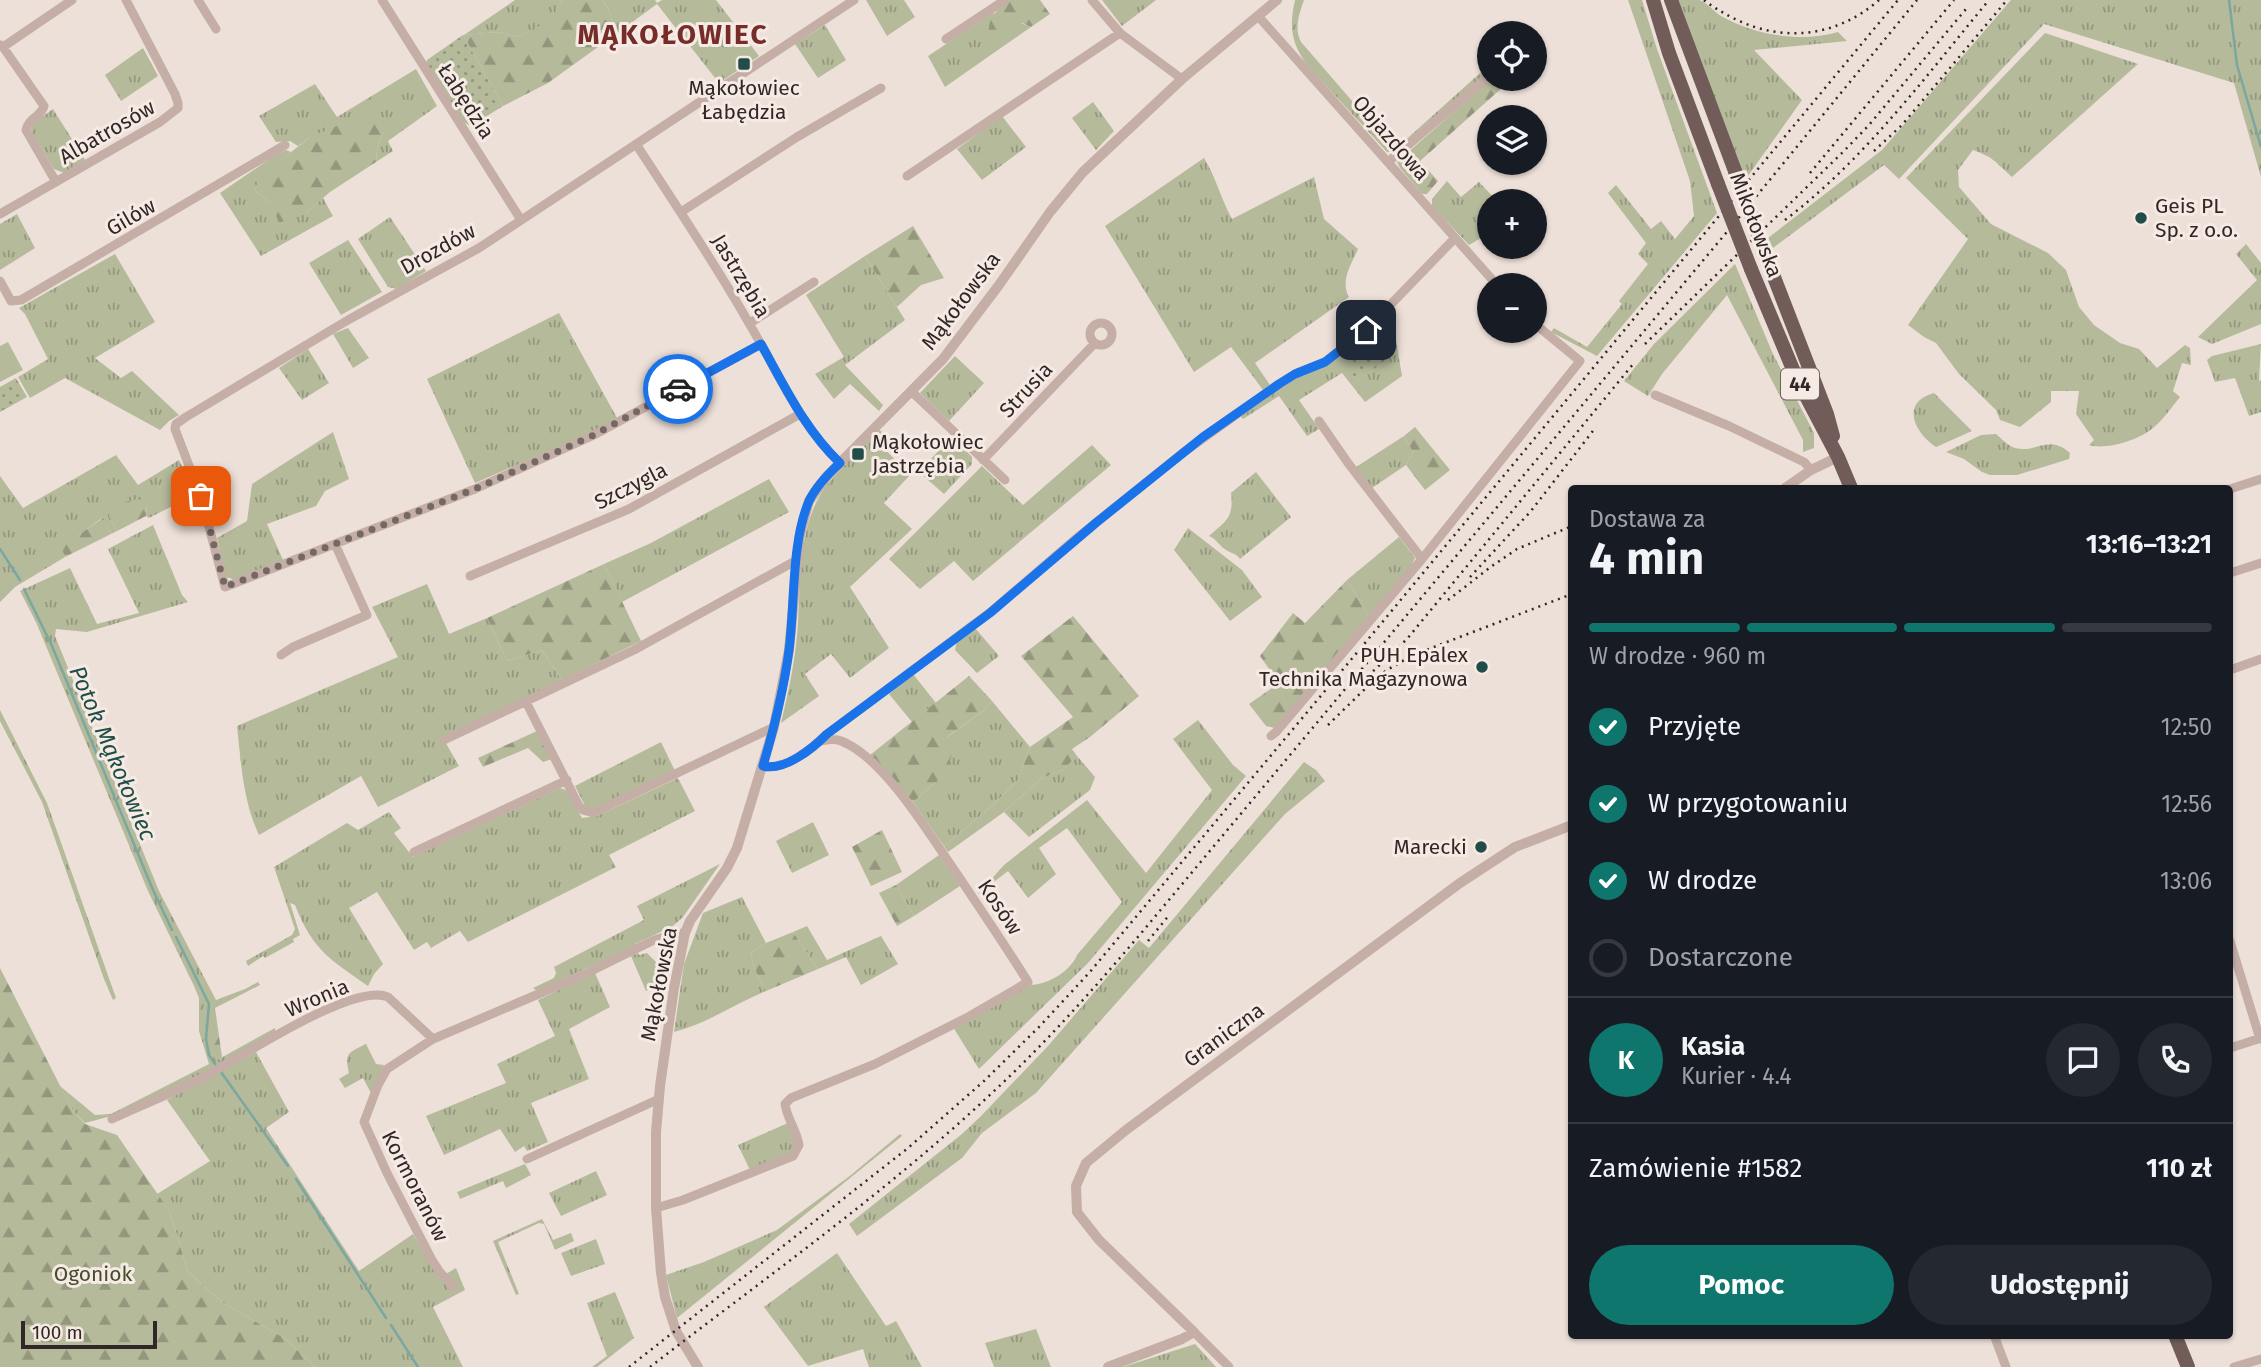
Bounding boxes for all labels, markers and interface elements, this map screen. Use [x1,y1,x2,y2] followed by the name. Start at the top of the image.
[577,18,769,51] district label: MĄKOŁOWIEC
[1477,21,1547,343] map controls
[1477,21,1547,91] button: locate
[736,56,752,72] marker: Mąkołowiec Łabędzia
[432,58,500,144] street label: Łabędzia
[688,75,800,125] place label: Mąkołowiec Łabędzia
[1347,90,1435,186] street label: Objazdowa
[54,94,160,170] street label: Albatrosów
[1477,105,1547,175] button: layers
[1724,169,1788,281] street label: Mikołowska
[1477,189,1547,259] button: +
[102,193,160,241] street label: Gilów
[2155,193,2238,243] place label: Geis PL Sp. z o.o.
[2133,210,2149,226] marker: Geis PL Sp. z o.o.
[396,218,480,280] street label: Drozdów
[706,229,776,323] street label: Jastrzębia
[916,247,1006,355] street label: Mąkołowska
[1477,273,1547,343] button: −
[1336,300,1396,360] pin
[1347,311,1385,349] icon: home
[643,354,713,424] courier
[994,357,1058,423] street label: Strusia
[1781,368,1819,400] road number: 44
[659,370,697,408] icon: car
[872,429,984,479] place label: Mąkołowiec Jastrzębia
[850,446,866,462] marker: Mąkołowiec Jastrzębia
[590,457,672,515] street label: Szczygla
[171,466,231,526] pin
[182,477,220,515] icon: bag
[1589,505,1706,533] text: Dostawa za
[2086,529,2212,560] text: 13:16–13:21
[1589,531,1704,586] text: 4 min
[1259,642,1469,692] place label: PUH Epalex Technika Magazynowa
[1589,642,1766,670] text: W drodze · 960 m
[1474,659,1490,675] marker: PUH Epalex Technika Magazynowa
[64,661,163,845] water label: Potok Mąkołowiec
[1589,708,1627,746] icon: check
[1648,711,1741,742] text: Przyjęte
[2161,713,2212,741] text: 12:50
[1589,785,1627,823] icon: check
[1648,788,1848,819] text: W przygotowaniu
[2161,790,2212,818] text: 12:56
[1394,834,1467,860] place label: Marecki
[1473,839,1489,855] marker: Marecki
[1589,862,1627,900] icon: check
[1648,865,1757,896] text: W drodze
[2160,867,2212,895] text: 13:06
[972,874,1028,940] street label: Kosów
[635,925,683,1043] street label: Mąkołowska
[1648,942,1793,973] text: Dostarczone
[281,973,353,1023] street label: Wronia
[1179,997,1269,1073] street label: Graniczna
[2046,1023,2120,1097] button: chat
[2138,1023,2212,1097] button: phone
[1681,1031,1745,1062] text: Kasia
[1618,1045,1634,1076] text: K
[1681,1062,1791,1090] text: Kurier · 4.4
[376,1126,454,1246] street label: Kormoranów
[1589,1153,1802,1184] text: Zamówienie #1582
[2146,1153,2212,1184] text: 110 zł
[1589,1245,1894,1325] button: Pomoc
[1908,1245,2212,1325] button: Udostępnij
[54,1261,133,1287] park label: Ogoniok
[21,1318,158,1350] scale bar
[32,1321,83,1344] text: 100 m

